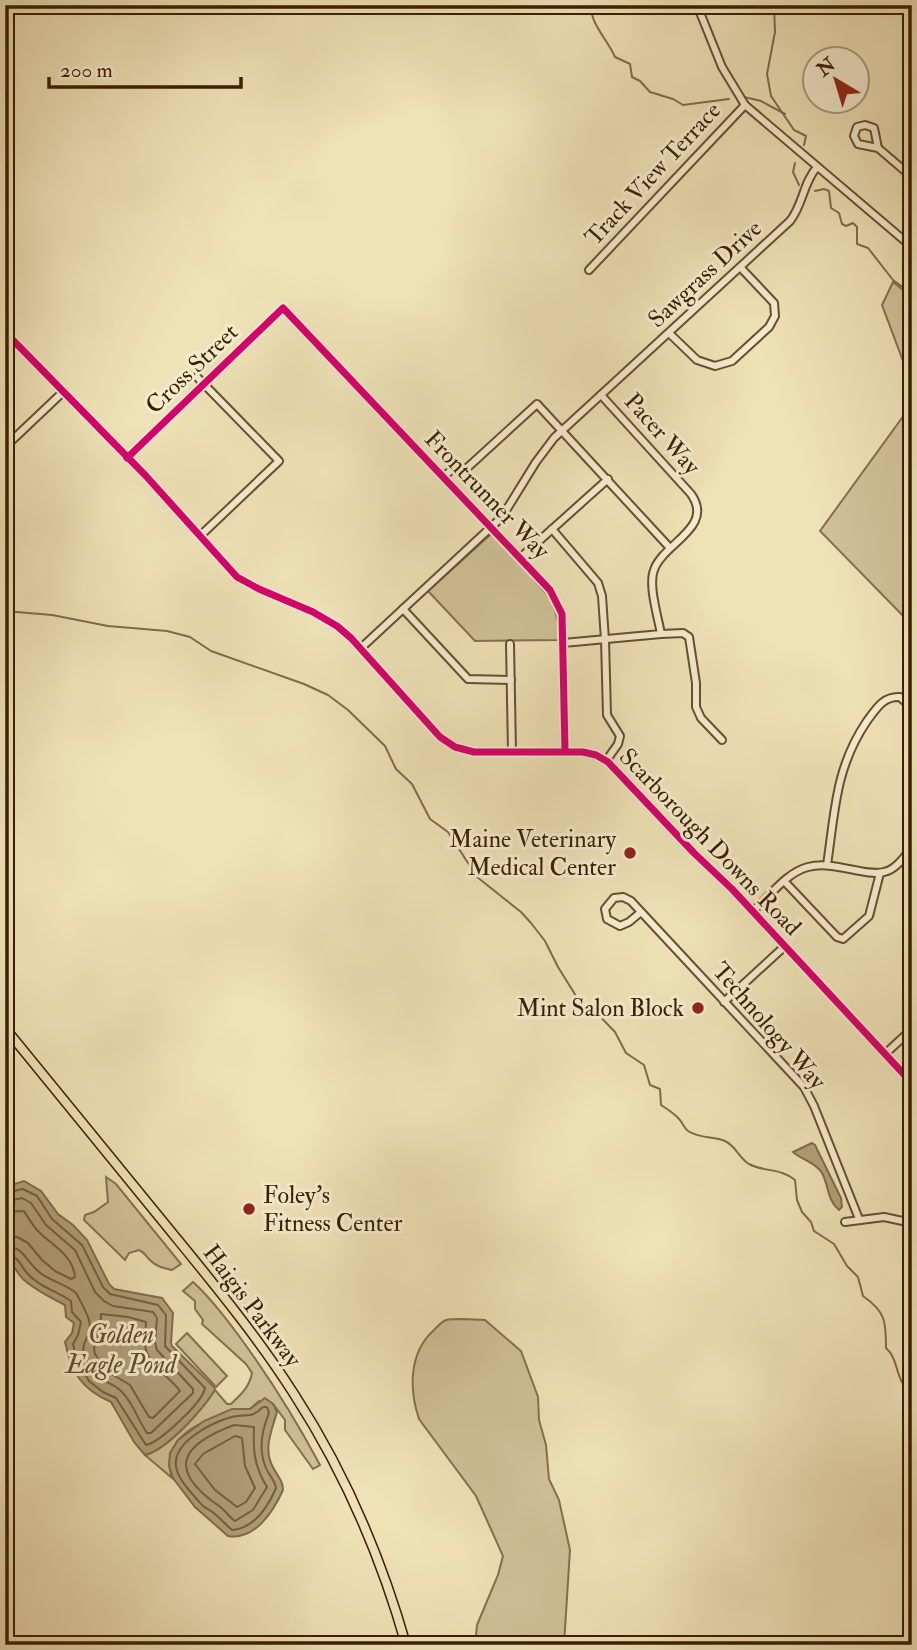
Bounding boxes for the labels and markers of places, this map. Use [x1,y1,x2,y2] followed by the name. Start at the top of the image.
[449,824,616,883] place label: Maine Veterinary Medical Center
[622,845,638,861] marker: Maine Veterinary Medical Center
[517,993,684,1024] place label: Mint Salon Block
[690,1000,706,1016] marker: Mint Salon Block
[263,1180,402,1239] place label: Foley's Fitness Center
[241,1201,257,1217] marker: Foley's Fitness Center

